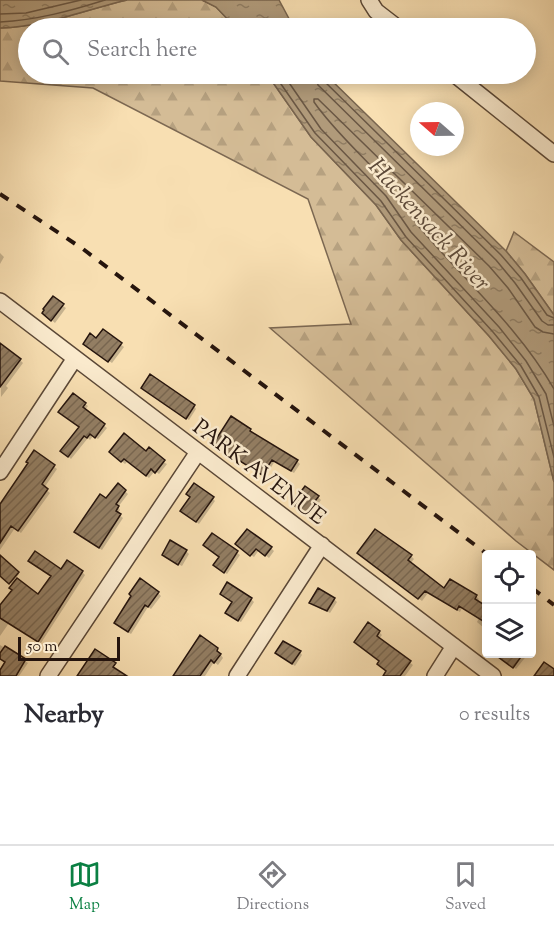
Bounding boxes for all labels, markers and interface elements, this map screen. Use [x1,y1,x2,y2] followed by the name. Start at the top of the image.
[18,18,536,84] search box
[39,35,72,68] icon: search
[87,35,197,67] text: Search here
[410,102,464,156] north arrow
[360,151,498,300] water label: Hackensack River
[185,413,331,534] street label: PARK AVENUE
[482,550,536,658] map controls
[482,550,536,604] button: locate
[482,604,536,658] button: layers
[18,634,120,662] scale bar
[27,636,58,659] text: 50 m
[24,697,104,734] text: Nearby
[459,701,530,730] text: 0 results
[68,858,101,917] tab: Map
[237,858,309,917] tab: Directions
[445,858,486,917] tab: Saved

